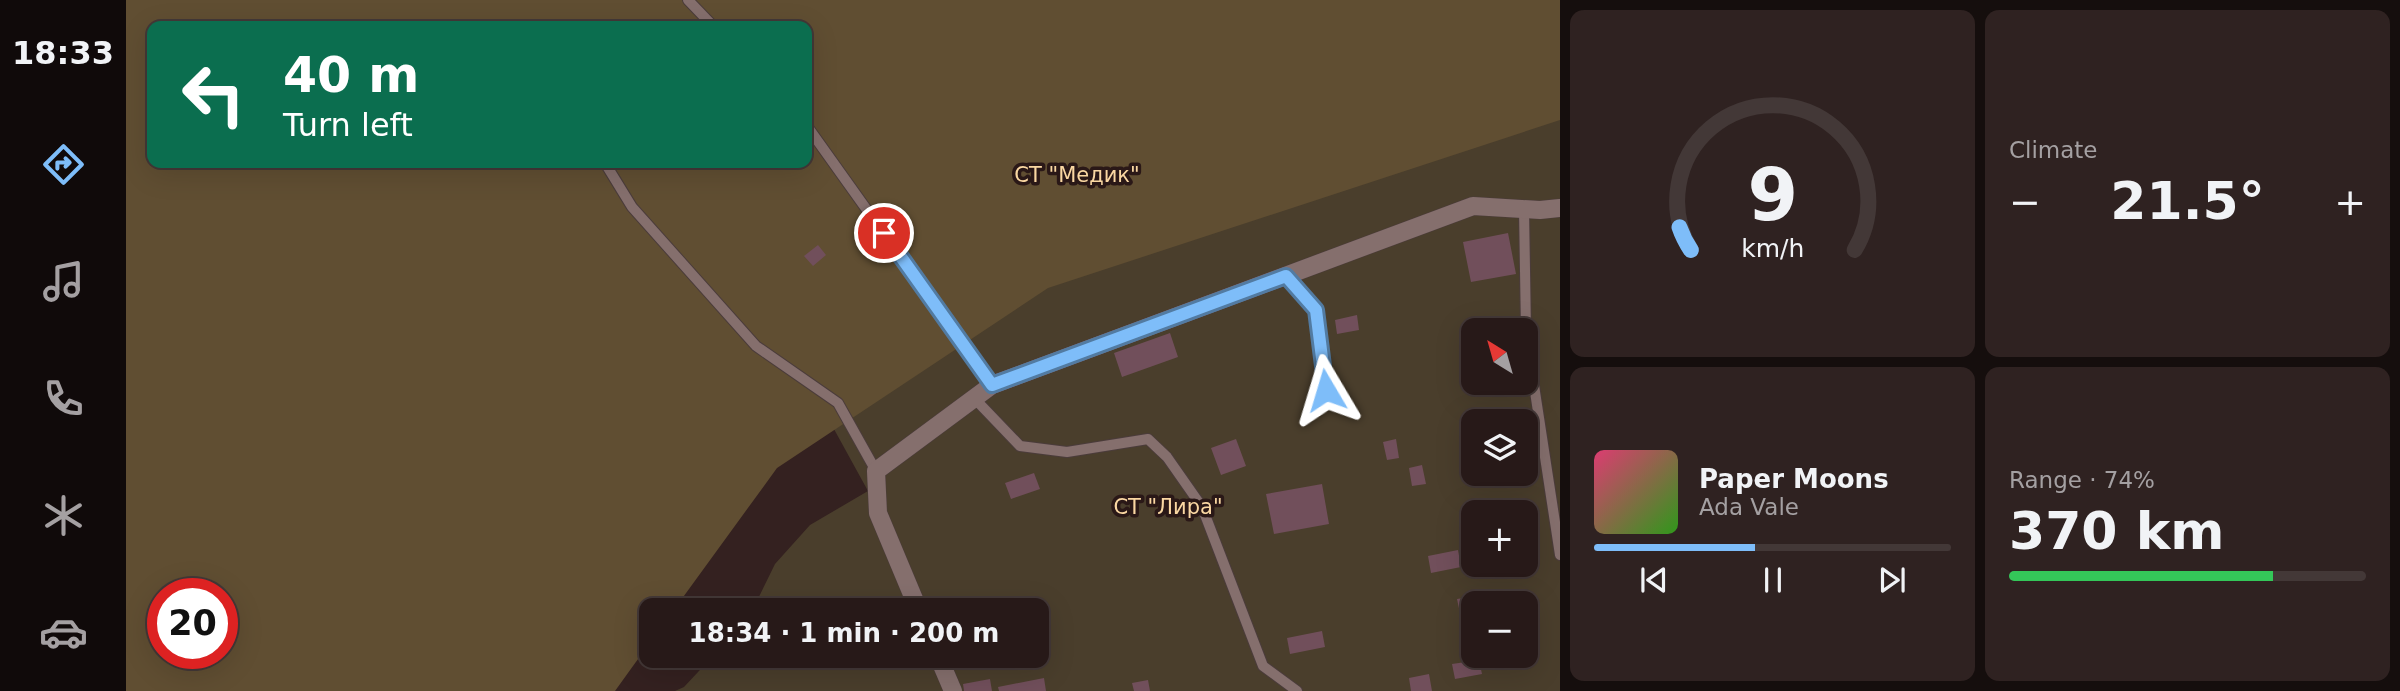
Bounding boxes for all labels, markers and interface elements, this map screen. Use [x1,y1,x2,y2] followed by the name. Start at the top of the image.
[12,34,114,72] text: 18:33
[283,47,419,104] text: 40 m
[168,49,259,140] icon: left
[283,106,413,144] text: Turn left
[2009,137,2098,163] text: Climate
[39,140,88,189] icon: directions
[1747,152,1798,237] text: 9
[1014,163,1140,187] park label: СТ "Медик"
[2110,171,2265,231] text: 21.5°
[2009,180,2041,224] text: −
[2334,180,2366,224] text: +
[854,203,914,263] pin
[865,214,903,252] icon: arrive
[1741,233,1804,262] text: km/h
[39,257,88,306] icon: music
[1461,318,1538,396] north arrow
[1461,318,1538,668] map controls
[1289,353,1363,427] position arrow
[39,374,88,423] icon: phone
[1461,409,1538,486] button: layers
[1699,464,1889,494] text: Paper Moons
[2009,467,2155,493] text: Range · 74%
[39,491,88,540] icon: climate
[1699,494,1799,520] text: Ada Vale
[1113,495,1223,519] park label: СТ "Лира"
[1461,500,1538,577] button: +
[2009,501,2224,561] text: 370 km
[1635,561,1673,599] icon: previous
[1754,561,1792,599] icon: pause
[1873,561,1911,599] icon: next
[147,578,238,669] speed limit sign: 20
[1461,591,1538,668] button: −
[39,608,88,657] icon: car
[689,618,999,648] text: 18:34 · 1 min · 200 m

